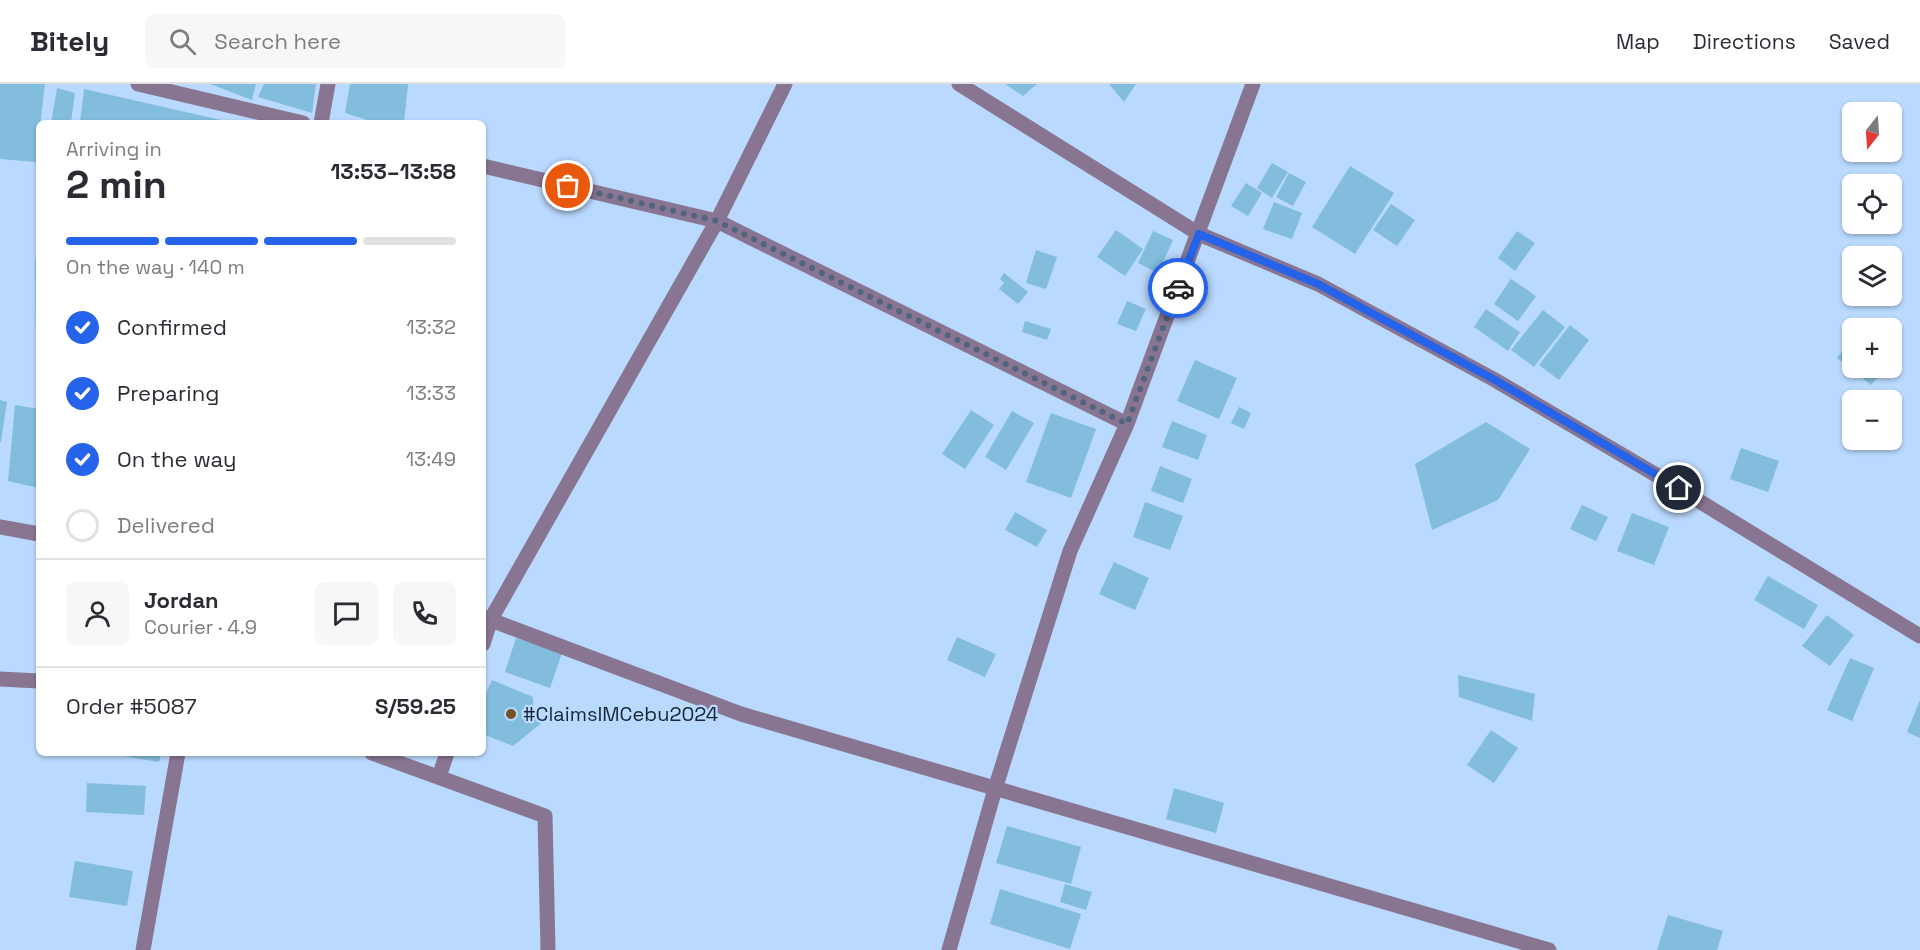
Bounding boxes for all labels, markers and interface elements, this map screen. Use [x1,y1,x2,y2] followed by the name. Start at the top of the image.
[145,14,565,68] search box
[30,23,109,59] text: Bitely
[166,25,199,58] icon: search
[214,27,341,55] text: Search here
[1616,28,1660,55] text: Map
[1693,28,1796,55] text: Directions
[1829,28,1890,55] text: Saved
[1842,102,1902,162] north arrow
[1842,102,1902,450] map controls
[66,136,162,162] text: Arriving in
[330,157,456,185] text: 13:53–13:58
[66,160,167,209] text: 2 min
[542,160,593,211] pin
[551,169,584,202] icon: bag
[1842,174,1902,234] button: locate
[1842,246,1902,306] button: layers
[66,254,245,280] text: On the way · 140 m
[1148,258,1208,318] courier
[1162,272,1195,305] icon: car
[66,311,99,344] icon: check
[117,313,227,341] text: Confirmed
[406,314,456,340] text: 13:32
[1842,318,1902,378] button: +
[66,377,99,410] icon: check
[117,379,219,407] text: Preparing
[406,380,456,406] text: 13:33
[1842,390,1902,450] button: −
[66,443,99,476] icon: check
[117,445,236,473] text: On the way
[406,446,456,472] text: 13:49
[1653,462,1704,513] pin
[1662,471,1695,504] icon: home
[117,511,215,539] text: Delivered
[66,582,129,645] button: person
[315,582,378,645] button: chat
[393,582,456,645] button: phone
[144,586,219,614] text: Jordan
[144,614,257,640] text: Courier · 4.9
[66,692,197,720] text: Order #5087
[375,692,456,720] text: S/59.25
[523,701,718,727] place label: #ClaimsIMCebu2024
[504,707,518,721] marker: #ClaimsIMCebu2024

